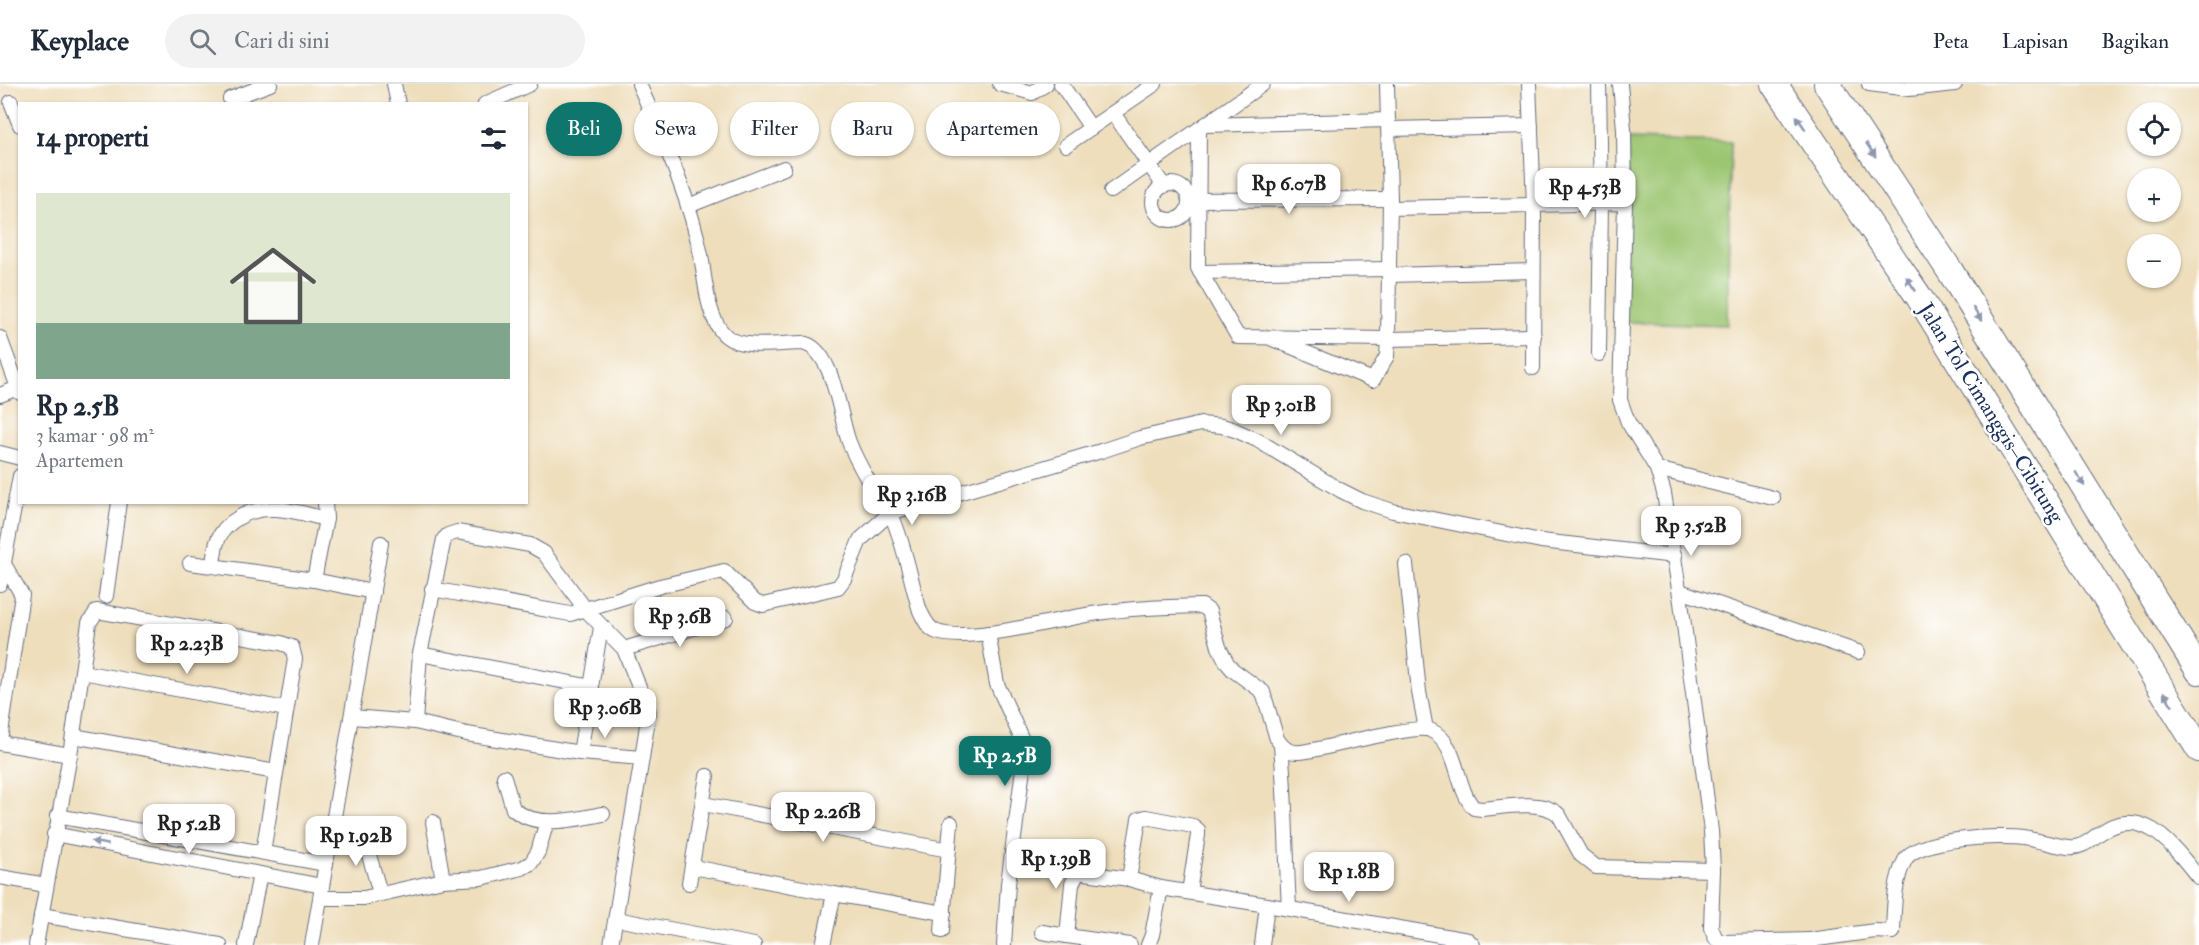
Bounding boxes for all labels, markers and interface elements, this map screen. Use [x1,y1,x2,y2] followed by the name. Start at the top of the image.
[165,14,585,68] search box
[30,24,129,59] text: Keyplace
[186,25,219,58] icon: search
[234,27,330,55] text: Cari di sini
[1933,28,1969,55] text: Peta
[2002,28,2068,55] text: Lapisan
[2101,28,2169,55] text: Bagikan
[546,102,622,156] chip: Beli
[634,102,718,156] chip: Sewa
[730,102,819,156] chip: Filter
[831,102,914,156] chip: Baru
[926,102,1060,156] chip: Apartemen
[2127,102,2181,288] map controls
[2127,102,2181,156] button: locate
[1795,115,1806,131] one-way arrow
[36,122,149,154] text: 14 properti
[477,122,510,155] icon: filters
[1865,142,1876,159] one-way arrow
[1227,164,1351,215] pin: Rp 6.07B
[1523,168,1647,219] pin: Rp 4.53B
[2127,168,2181,222] button: +
[1251,171,1327,196] text: Rp 6.07B
[1549,175,1621,200] text: Rp 4.53B
[219,232,327,340] icon: home
[2127,234,2181,288] button: −
[1906,276,1917,292] one-way arrow
[1912,297,2070,529] street label: Jalan Tol Cimanggis–Cibitung
[1972,306,1983,322] one-way arrow
[1219,385,1343,436] pin: Rp 3.01B
[36,391,120,423] text: Rp 2.5B
[1246,392,1316,417] text: Rp 3.01B
[36,423,154,448] text: 3 kamar · 98 m²
[36,448,123,473] text: Apartemen
[2074,471,2085,487] one-way arrow
[850,475,974,526] pin: Rp 3.16B
[877,482,947,507] text: Rp 3.16B
[1629,506,1753,557] pin: Rp 3.52B
[1655,513,1727,538] text: Rp 3.52B
[625,597,735,648] pin: Rp 3.6B
[648,604,712,629] text: Rp 3.6B
[125,624,249,675] pin: Rp 2.23B
[150,631,224,656] text: Rp 2.23B
[543,688,667,739] pin: Rp 3.06B
[2163,691,2174,708] one-way arrow
[568,695,642,720] text: Rp 3.06B
[950,736,1060,787] pin: Rp 2.5B
[973,743,1037,768] text: Rp 2.5B
[761,792,885,843] pin: Rp 2.26B
[785,799,861,824] text: Rp 2.26B
[134,804,244,855] pin: Rp 5.2B
[157,811,221,836] text: Rp 5.2B
[294,816,418,867] pin: Rp 1.92B
[319,823,393,848] text: Rp 1.92B
[90,838,109,847] one-way arrow
[994,839,1118,890] pin: Rp 1.39B
[1021,846,1091,871] text: Rp 1.39B
[1294,852,1404,903] pin: Rp 1.8B
[1318,859,1380,884] text: Rp 1.8B

